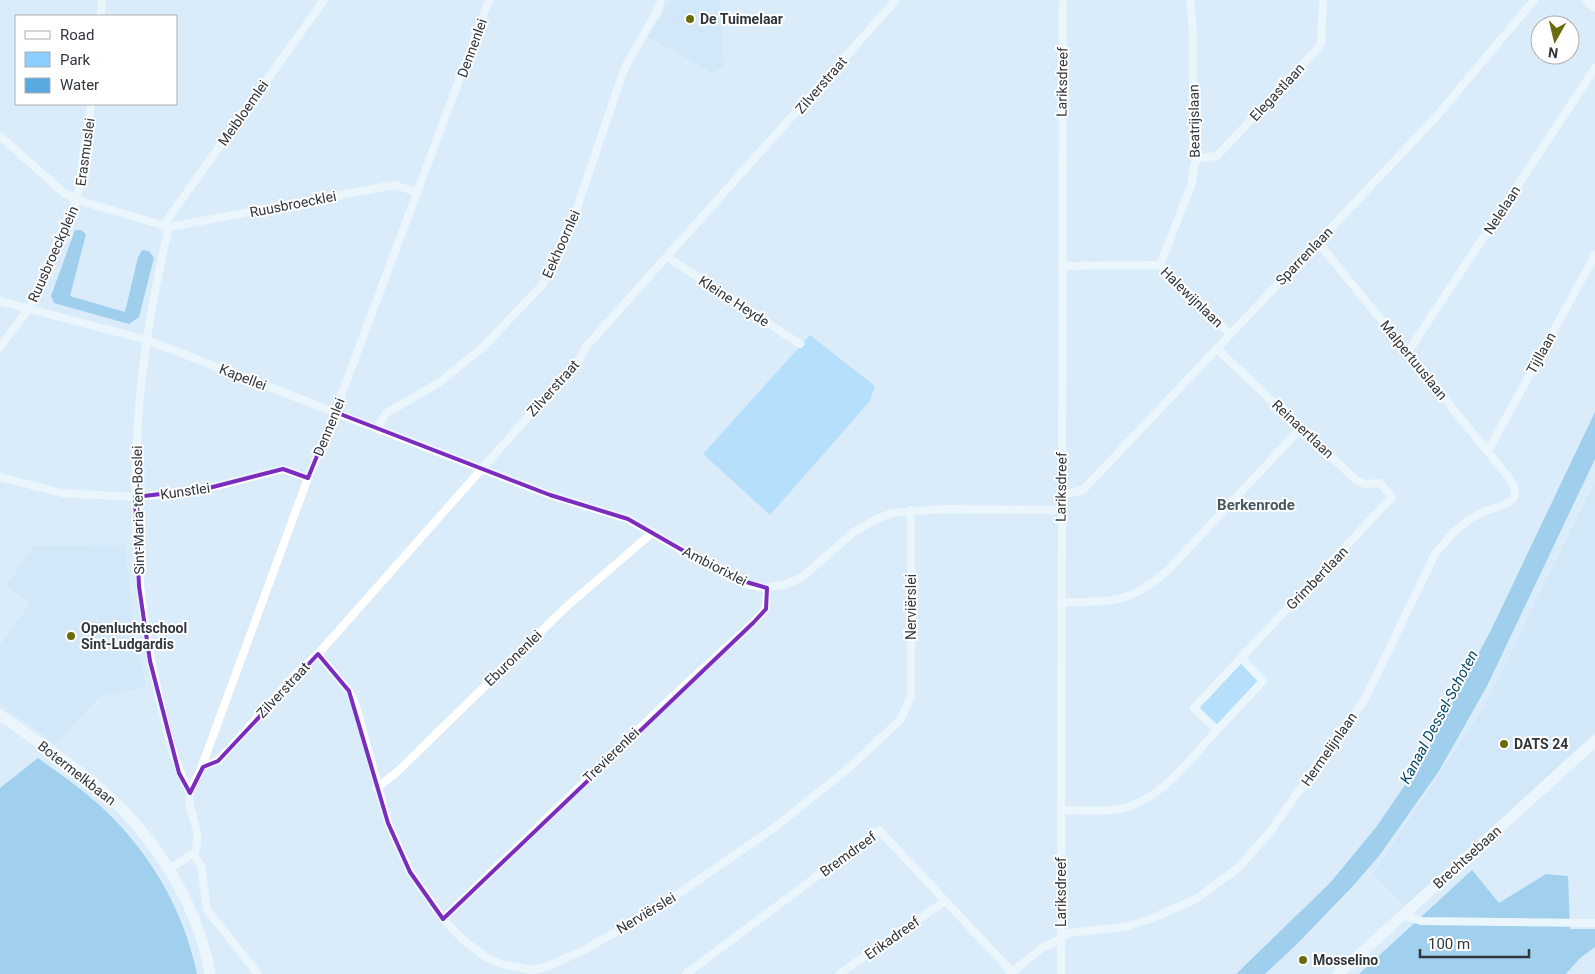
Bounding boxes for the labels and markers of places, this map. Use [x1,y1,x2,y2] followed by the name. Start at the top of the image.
[700,11,783,27] place label: De Tuimelaar
[684,13,696,25] marker: De Tuimelaar
[81,620,187,652] place label: Openluchtschool Sint-Ludgardis
[65,630,77,642] marker: Openluchtschool Sint-Ludgardis
[1514,736,1568,752] place label: DATS 24
[1498,738,1510,750] marker: DATS 24
[1313,952,1378,968] place label: Mosselino
[1297,954,1309,966] marker: Mosselino

